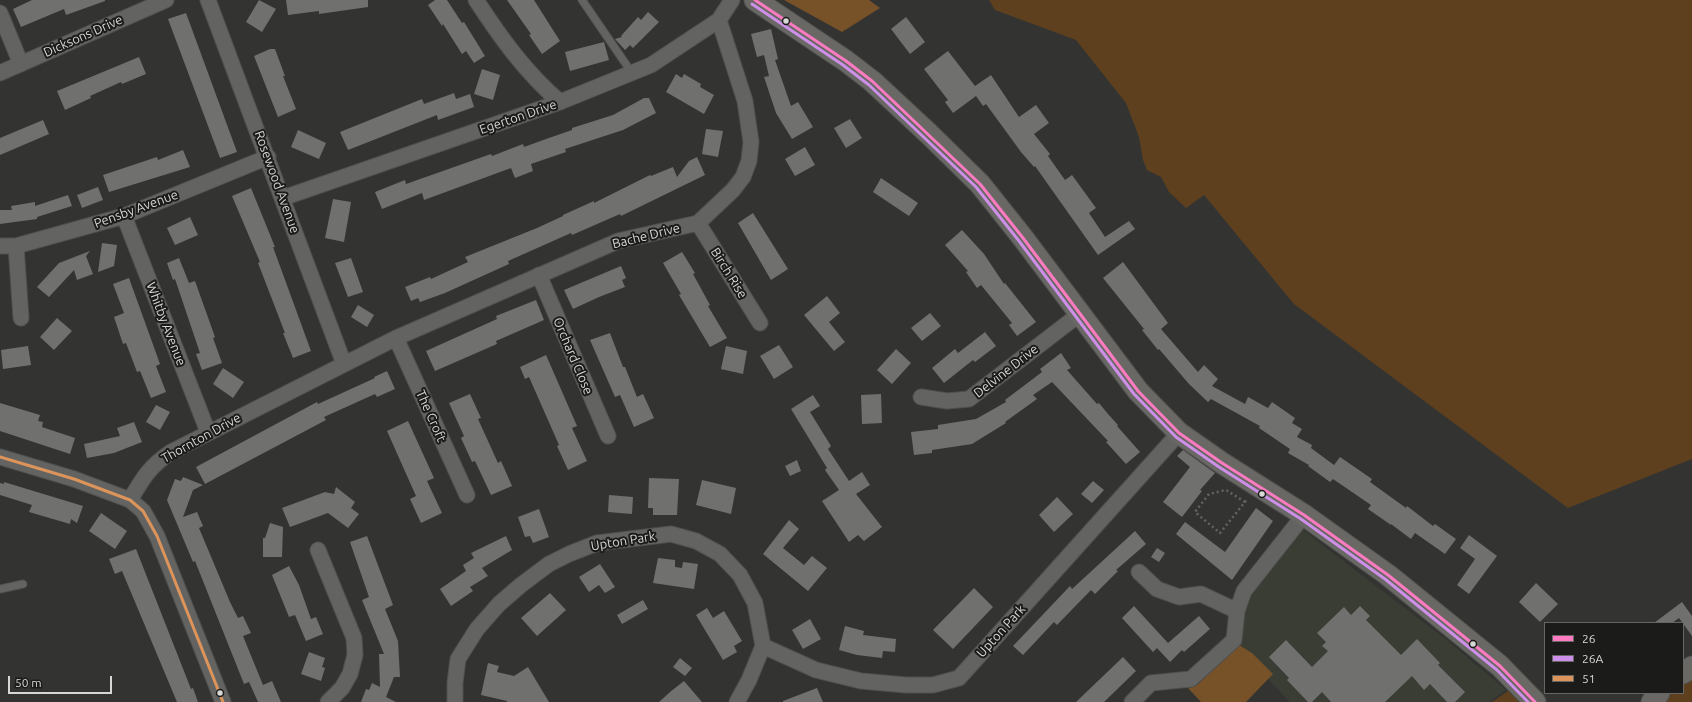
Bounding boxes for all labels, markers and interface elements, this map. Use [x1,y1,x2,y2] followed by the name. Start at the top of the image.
[41,12,125,60] street label: Dicksons Drive
[781,16,791,26] unlabelled marker
[477,97,559,137] street label: Egerton Drive
[251,129,303,235] street label: Rosewood Avenue
[92,187,180,231] street label: Pensby Avenue
[610,220,682,252] street label: Bache Drive
[707,245,751,301] street label: Birch Rise
[143,280,189,368] street label: Whitby Avenue
[550,315,596,397] street label: Orchard Close
[971,341,1041,401] street label: Delvine Drive
[413,388,449,444] street label: The Croft
[159,410,243,466] street label: Thornton Drive
[1257,489,1267,499] unlabelled marker
[589,528,657,554] street label: Upton Park
[973,601,1029,661] street label: Upton Park
[1544,622,1684,694] legend
[1582,632,1596,645] text: 26
[1468,639,1478,649] unlabelled marker
[1582,652,1603,665] text: 26A
[10,668,114,694] scale bar
[1582,672,1596,685] text: 51
[15,676,42,689] text: 50 m
[215,688,225,698] unlabelled marker

